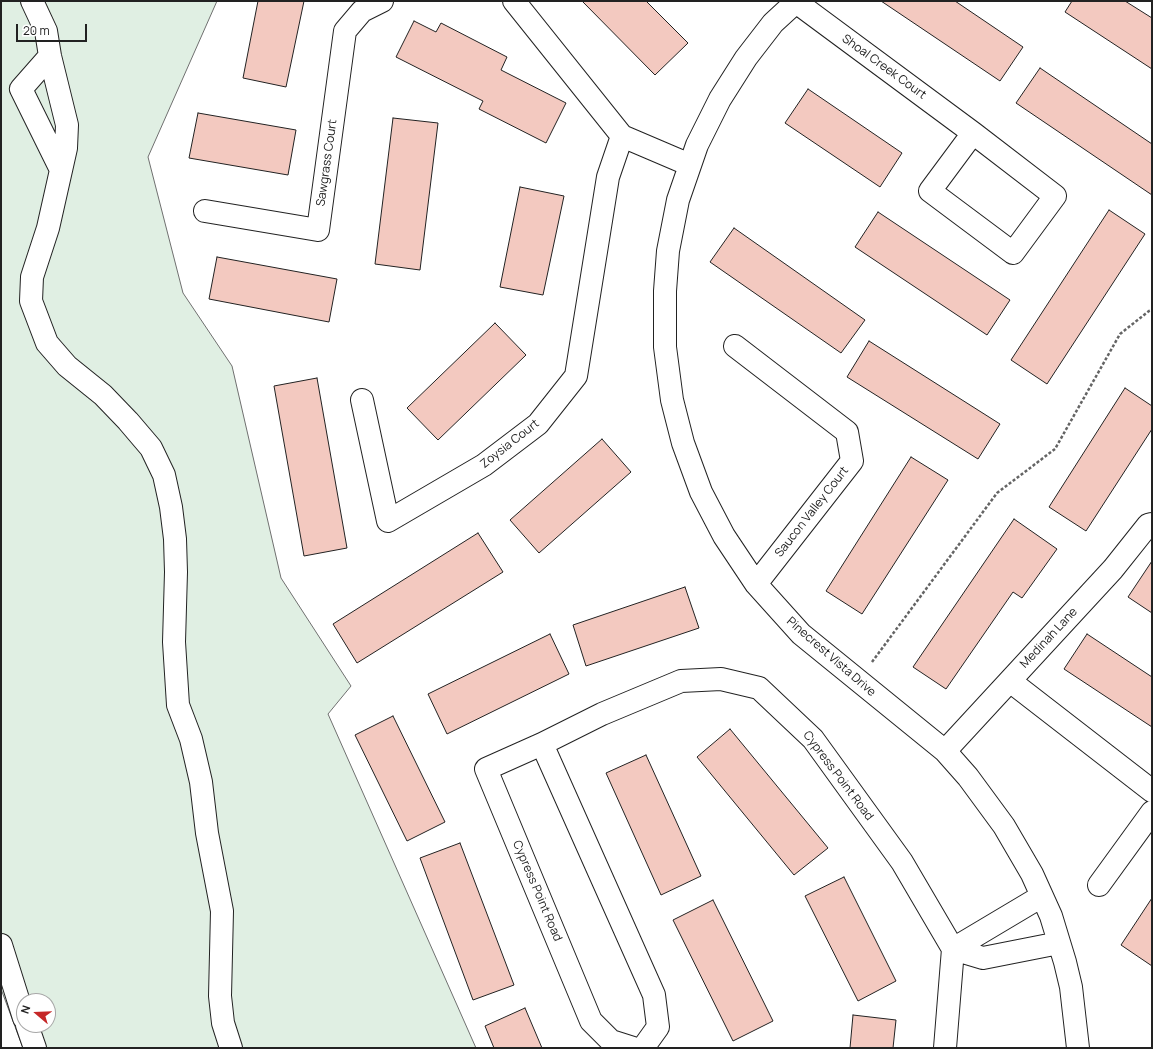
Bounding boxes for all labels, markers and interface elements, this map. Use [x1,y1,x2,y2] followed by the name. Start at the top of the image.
[18,16,89,42] scale bar
[23,22,50,39] text: 20 m
[839,32,929,102] street label: Shoal Creek Court
[314,119,340,207] street label: Sawgrass Court
[478,417,542,471] street label: Zoysia Court
[772,464,852,560] street label: Saucon Valley Court
[1017,605,1081,671] street label: Medinah Lane
[783,614,879,700] street label: Pinecrest Vista Drive
[800,728,876,824] street label: Cypress Point Road
[509,838,565,944] street label: Cypress Point Road
[16,993,56,1033] north arrow
[17,1003,34,1015] text: N

